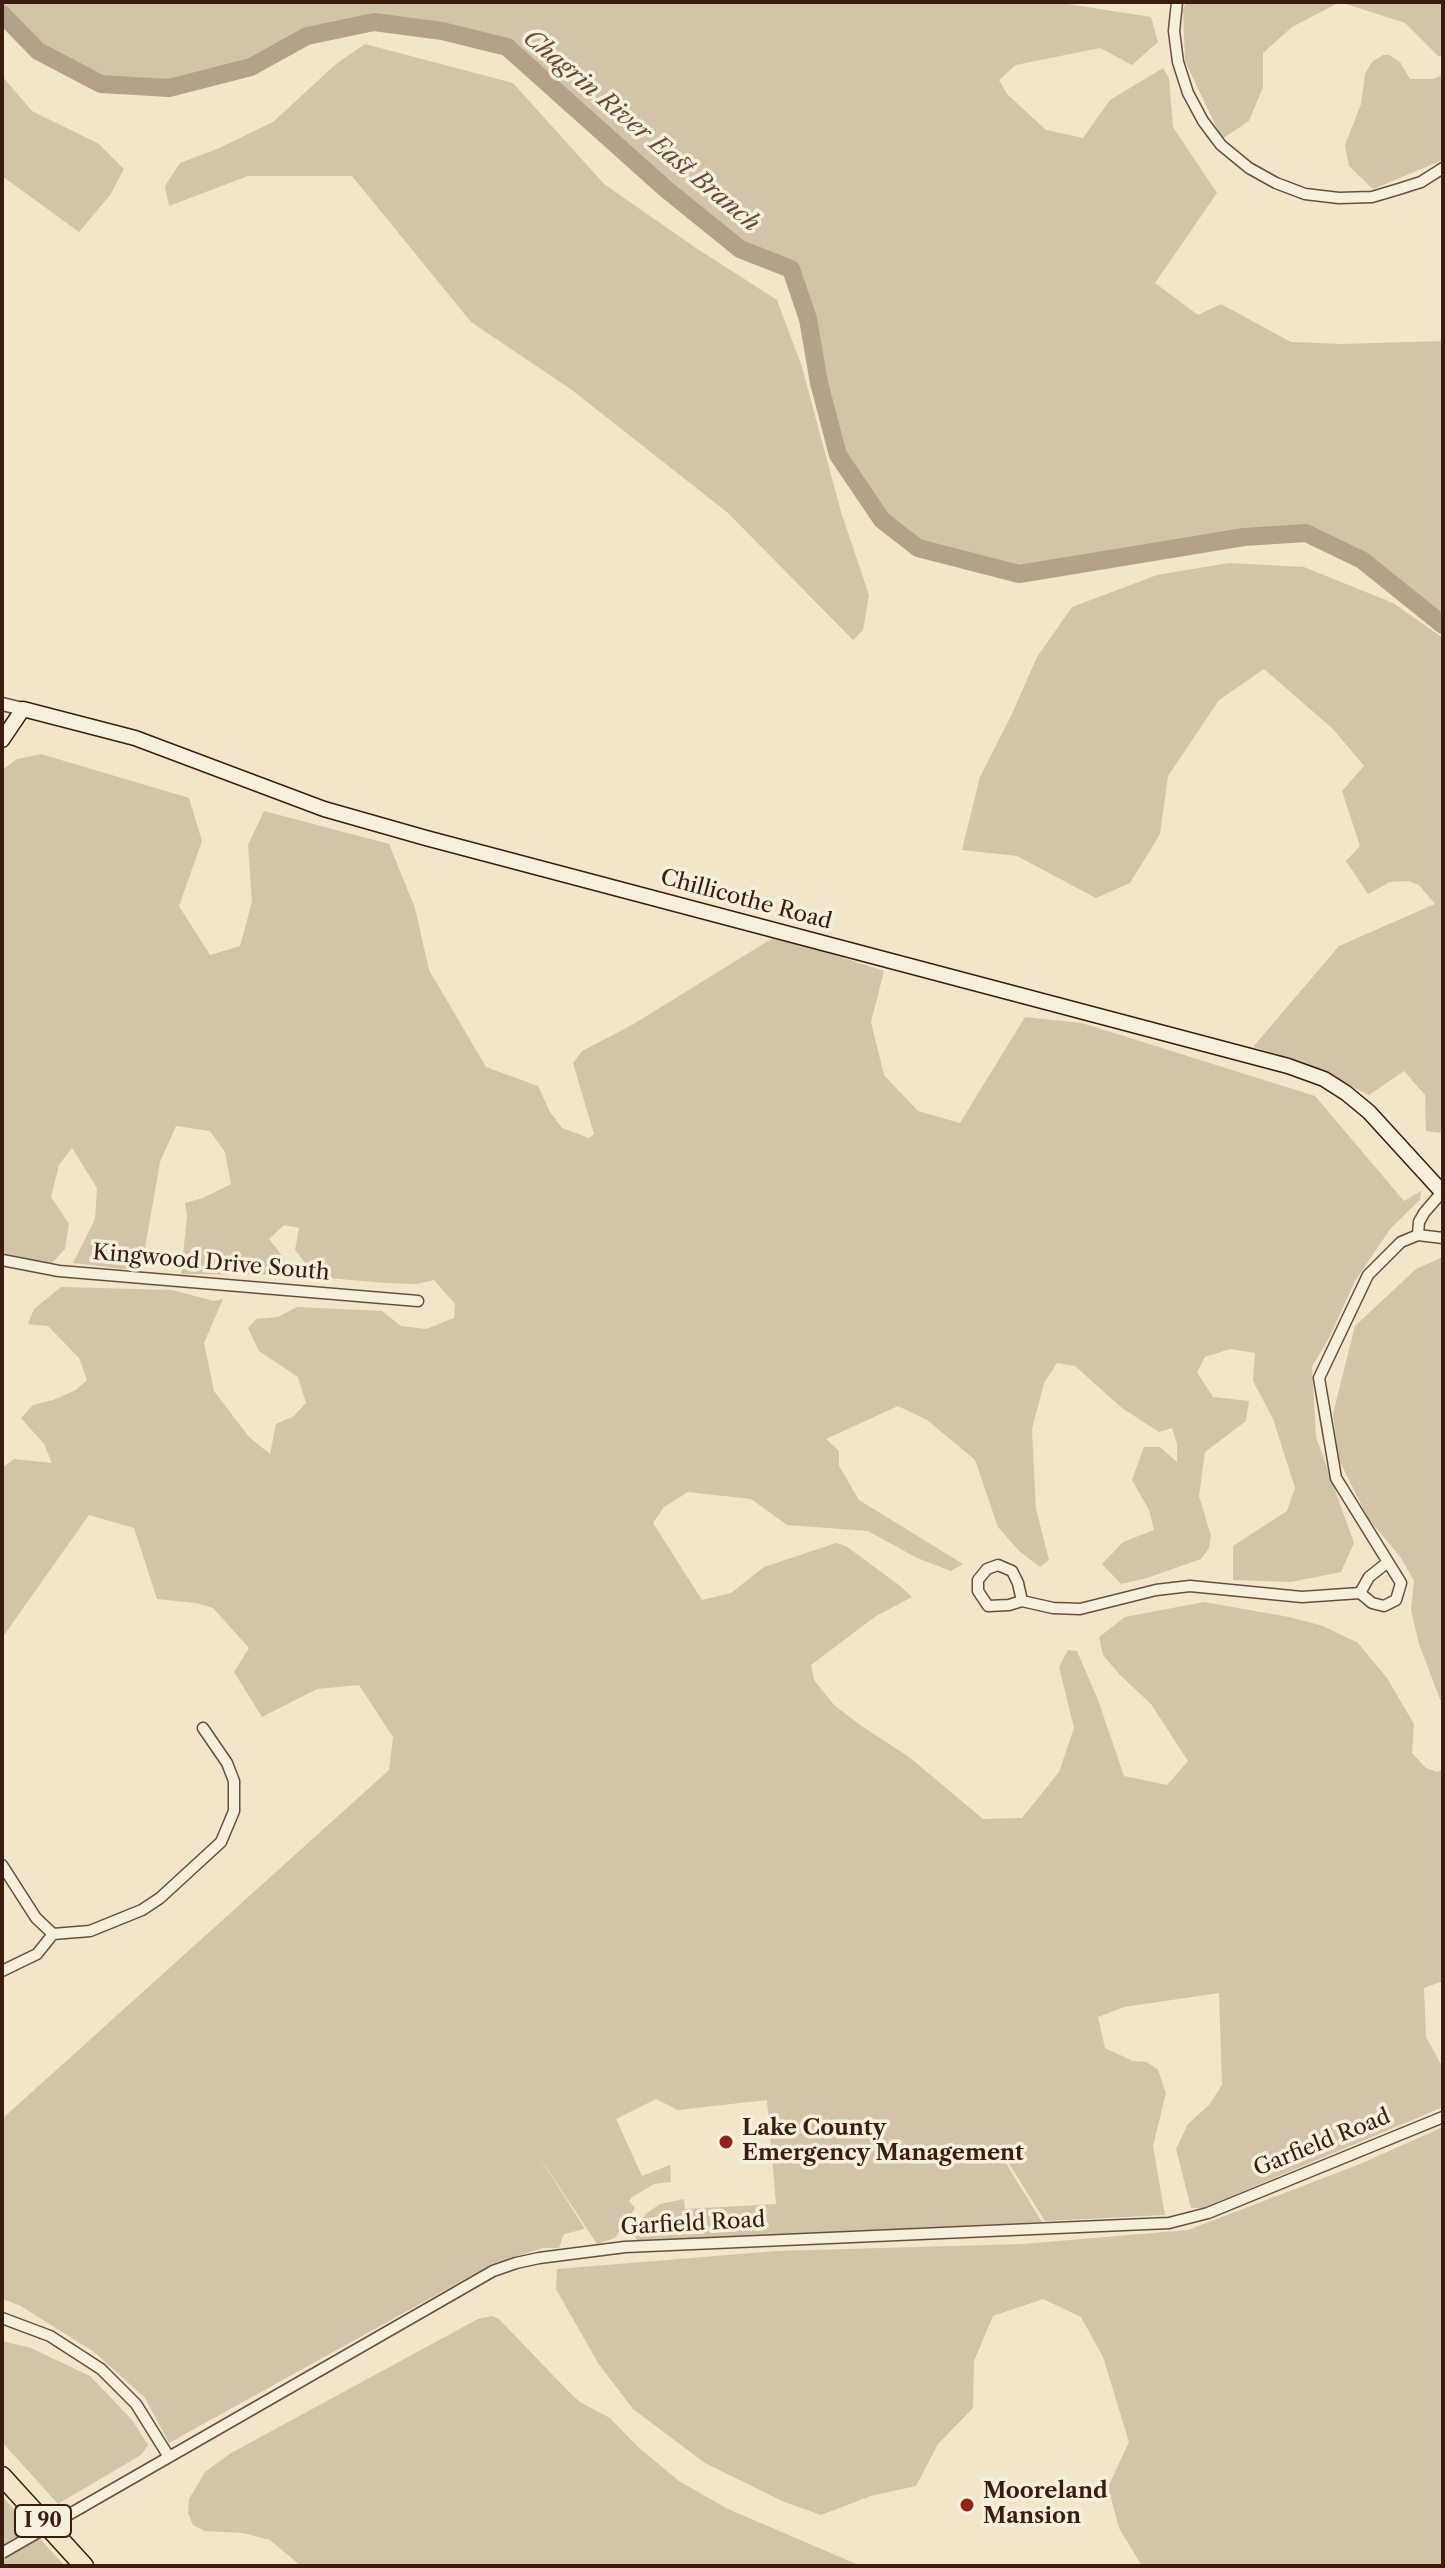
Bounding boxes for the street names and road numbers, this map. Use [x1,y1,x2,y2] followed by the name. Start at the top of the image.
[657,864,835,936] street label: Chillicothe Road
[91,1239,331,1287] street label: Kingwood Drive South
[1250,2104,1394,2182] street label: Garfield Road
[620,2207,766,2241] street label: Garfield Road
[15,2505,71,2537] road number: I 90

